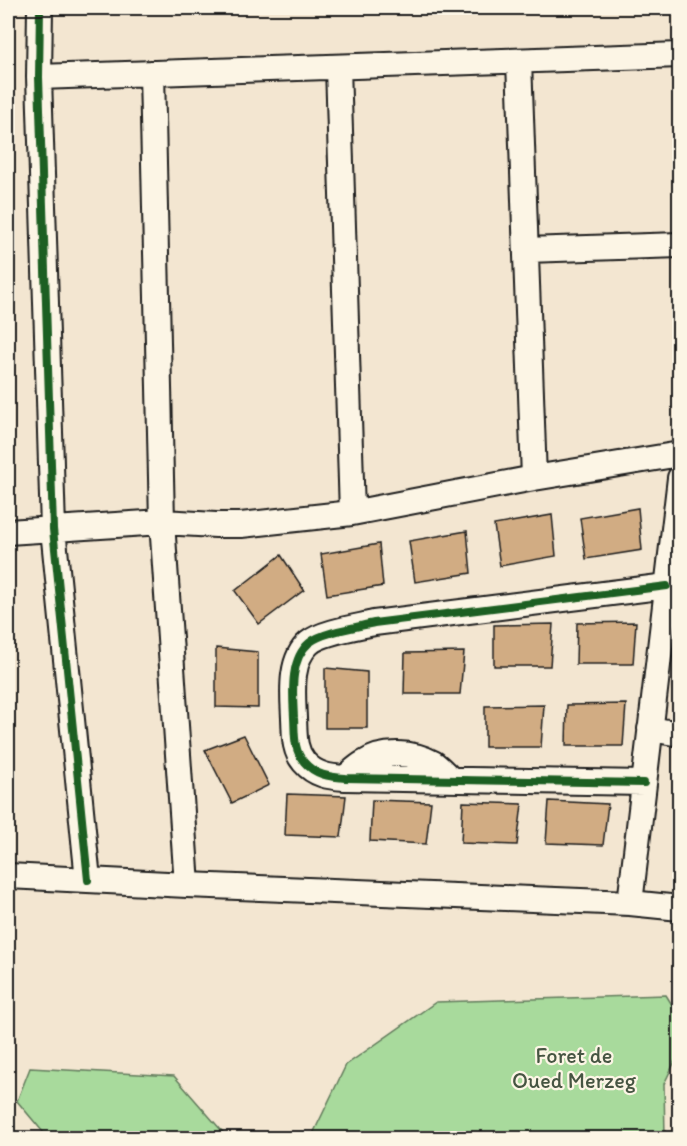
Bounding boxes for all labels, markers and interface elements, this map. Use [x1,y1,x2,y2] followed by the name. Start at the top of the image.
[512,1042,637,1094] park label: Foret de Oued Merzeg

